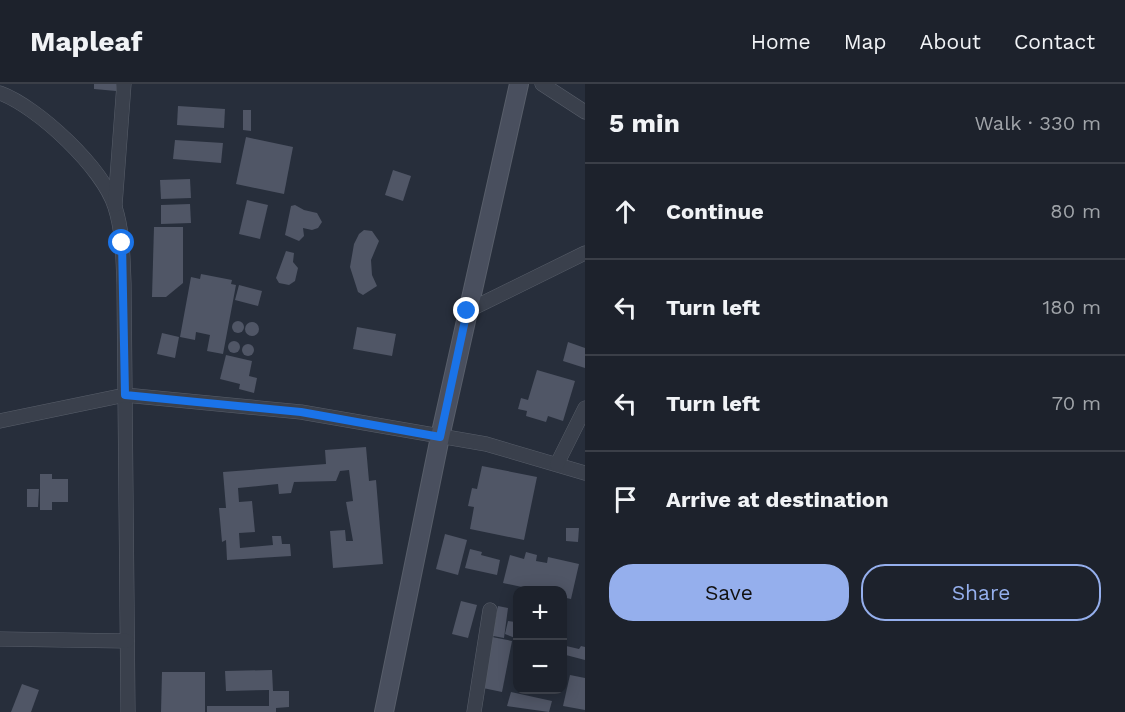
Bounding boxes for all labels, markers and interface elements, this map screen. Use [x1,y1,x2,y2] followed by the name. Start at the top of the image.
[30,25,142,58] text: Mapleaf
[751,29,811,54] text: Home
[844,29,887,54] text: Map
[920,29,981,54] text: About
[1014,29,1095,54] text: Contact
[609,108,680,138] text: 5 min
[974,111,1101,135] text: Walk · 330 m
[609,195,642,228] icon: ahead
[666,199,764,224] text: Continue
[1050,199,1101,223] text: 80 m
[108,229,134,255] route start
[609,291,642,324] icon: left
[666,295,760,320] text: Turn left
[1043,295,1101,319] text: 180 m
[453,297,479,323] route end
[609,387,642,420] icon: left
[666,391,760,416] text: Turn left
[1052,391,1101,415] text: 70 m
[609,483,642,516] icon: arrive
[666,487,889,512] text: Arrive at destination
[609,564,849,621] button: Save
[861,564,1101,621] button: Share
[513,586,567,694] map controls
[513,586,567,640] button: +
[513,640,567,694] button: −

